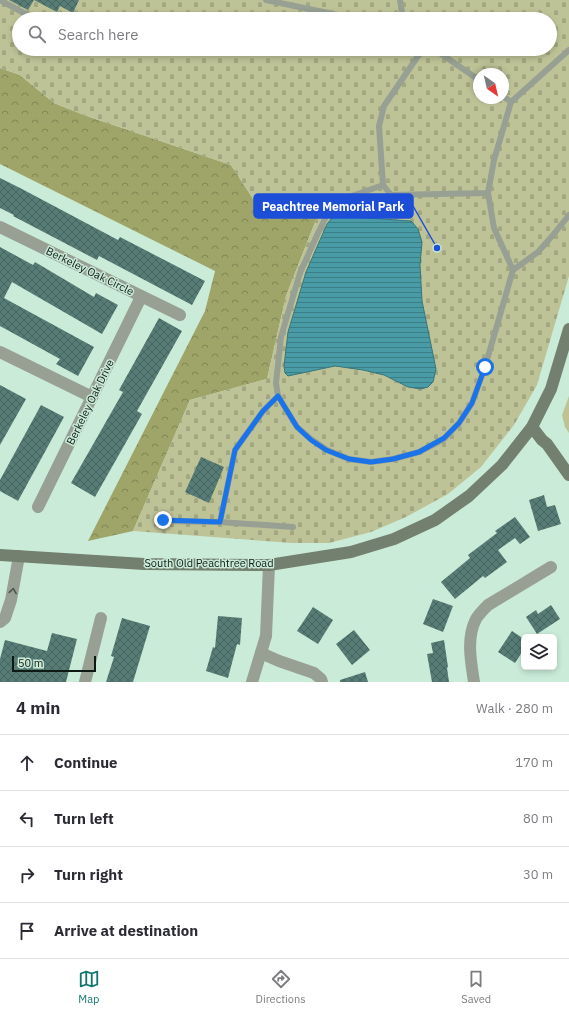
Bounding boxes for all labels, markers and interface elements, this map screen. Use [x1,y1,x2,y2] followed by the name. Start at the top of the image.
[12,12,557,56] search box
[26,23,48,45] icon: search
[58,25,138,44] text: Search here
[473,68,509,104] north arrow
[254,194,413,218] callout: Peachtree Memorial Park
[262,199,404,214] text: Peachtree Memorial Park
[44,244,136,298] street label: Berkeley Oak Circle
[63,357,117,447] street label: Berkeley Oak Drive
[476,358,494,376] route start
[154,511,172,529] route end
[144,556,274,570] street label: South Old Peachtree Road
[8,588,17,594] one-way arrow
[521,634,557,670] map controls
[521,634,557,670] button: layers
[12,654,96,673] scale bar
[18,656,43,670] text: 50 m
[16,697,60,719] text: 4 min
[476,700,553,717] text: Walk · 280 m
[16,752,38,774] icon: ahead
[54,753,118,772] text: Continue
[515,754,553,771] text: 170 m
[16,808,38,830] icon: left
[54,809,114,828] text: Turn left
[523,810,553,827] text: 80 m
[16,864,38,886] icon: right
[54,865,123,884] text: Turn right
[523,866,553,883] text: 30 m
[16,920,38,942] icon: arrive
[54,921,198,940] text: Arrive at destination
[78,968,100,1006] tab: Map
[256,968,306,1006] tab: Directions
[461,968,491,1006] tab: Saved

